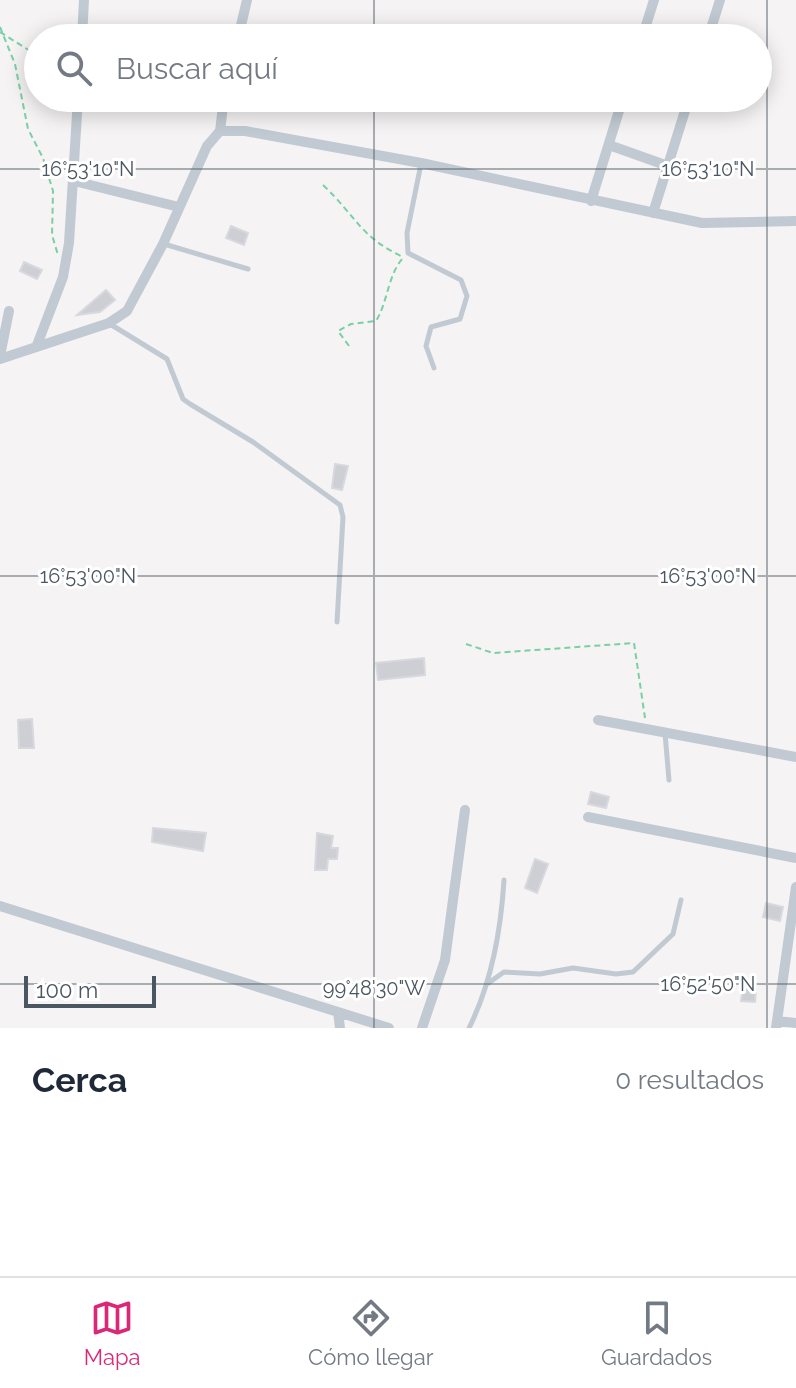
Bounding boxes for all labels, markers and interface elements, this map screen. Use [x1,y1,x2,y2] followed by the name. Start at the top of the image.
[24,24,772,112] search box
[52,46,96,90] icon: search
[116,51,278,86] text: Buscar aquí
[42,157,134,181] text: 16°53'10"N
[662,157,754,181] text: 16°53'10"N
[40,564,136,588] text: 16°53'00"N
[660,564,756,588] text: 16°53'00"N
[24,972,156,1008] scale bar
[661,972,755,996] text: 16°52'50"N
[323,976,425,1000] text: 99°48'30"W
[36,977,98,1003] text: 100 m
[32,1060,127,1100] text: Cerca
[615,1065,764,1095] text: 0 resultados
[84,1296,141,1370] tab: Mapa
[308,1296,433,1370] tab: Cómo llegar
[601,1296,712,1370] tab: Guardados

